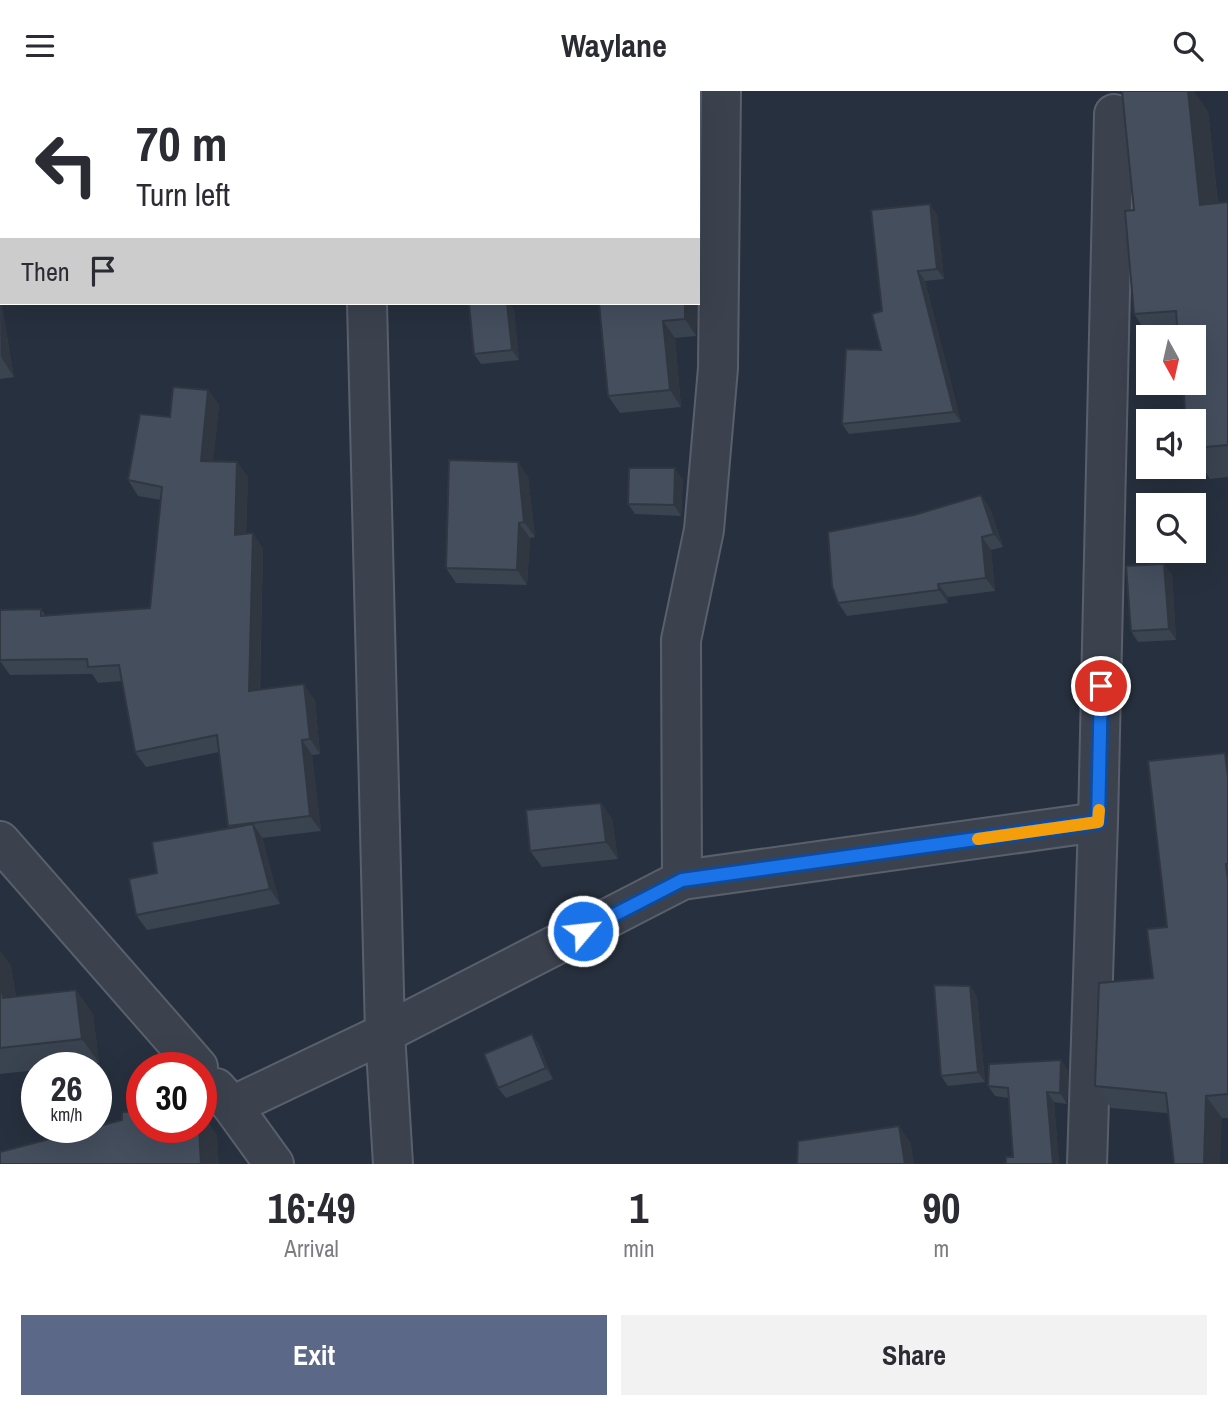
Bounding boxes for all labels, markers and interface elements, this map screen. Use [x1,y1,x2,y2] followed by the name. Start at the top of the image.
[561,24,667,67] text: Waylane
[21,27,59,65] icon: menu
[1169,27,1207,65] icon: search
[136,110,228,176] text: 70 m
[21,119,112,210] icon: left
[136,173,230,216] text: Turn left
[84,252,122,290] icon: arrive
[21,254,70,289] text: Then
[1136,325,1206,395] north arrow
[1136,325,1206,563] map controls
[1136,409,1206,479] button: sound
[1136,493,1206,563] button: search
[1071,656,1131,716] pin
[1082,667,1120,705] icon: arrive
[546,894,620,968] position arrow
[126,1052,217,1143] speed limit sign: 30
[51,1065,82,1112] text: 26
[51,1102,83,1127] text: km/h
[268,1180,356,1236] text: 16:49
[629,1180,648,1236] text: 1
[922,1180,960,1236] text: 90
[284,1233,339,1264] text: Arrival
[623,1233,655,1264] text: min
[933,1233,949,1264] text: m
[21,1315,607,1395] button: Exit
[621,1315,1207,1395] button: Share

